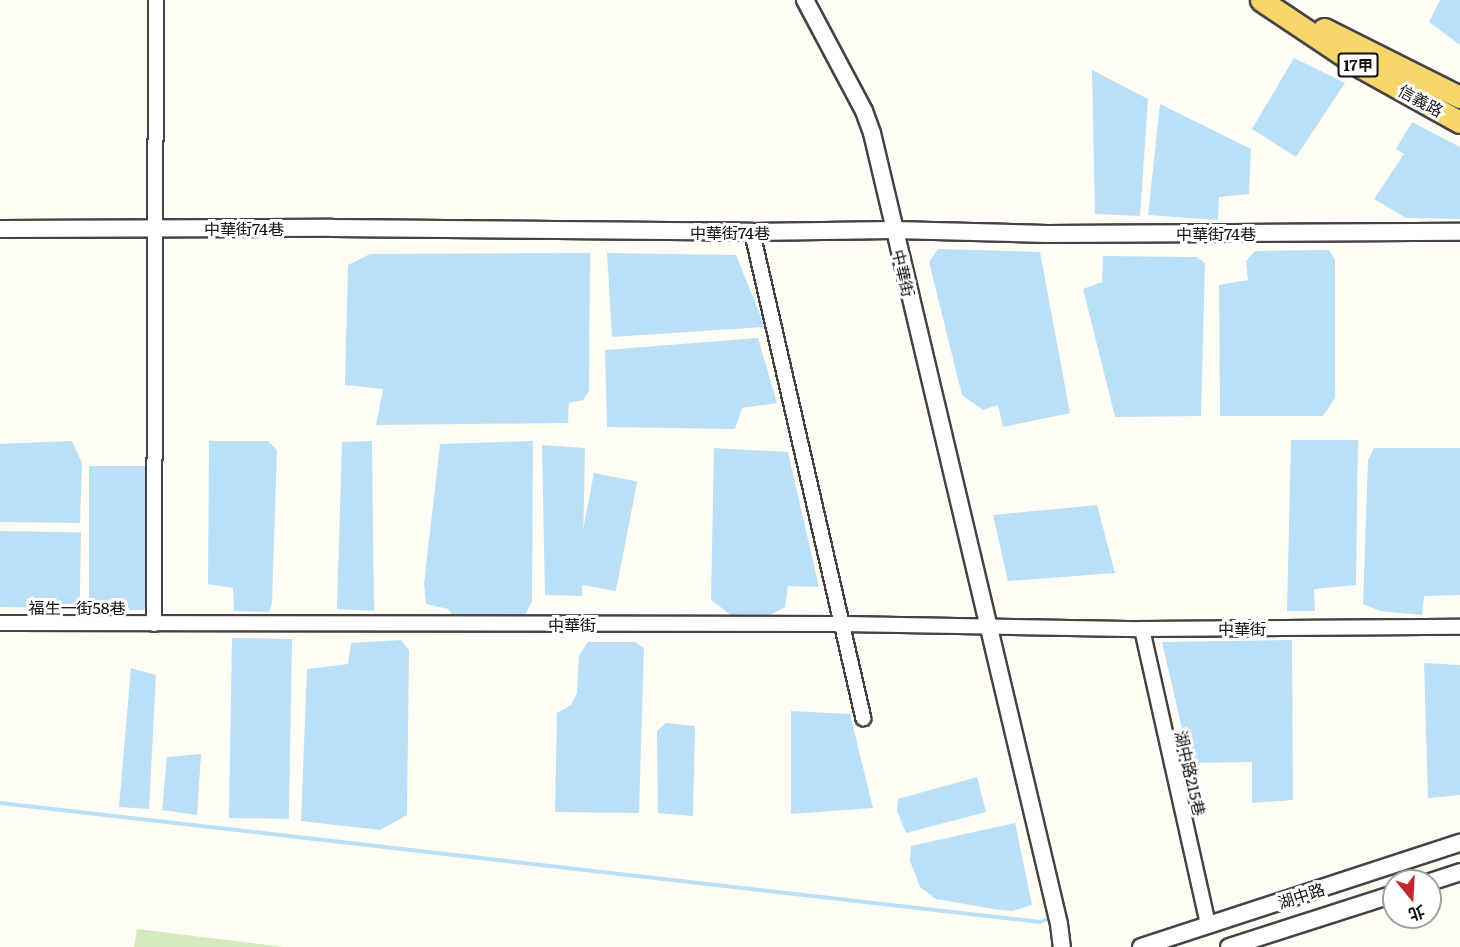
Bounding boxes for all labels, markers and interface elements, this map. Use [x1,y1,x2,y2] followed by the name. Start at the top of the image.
[1337,53,1379,77] road number: 17甲
[1395,80,1447,120] street label: 信義路
[204,218,284,238] street label: 中華街74巷
[690,222,770,242] street label: 中華街74巷
[1176,223,1256,243] street label: 中華街74巷
[889,247,919,299] street label: 中華街
[29,597,125,617] street label: 福生一街58巷
[548,614,596,634] street label: 中華街
[1218,618,1266,638] street label: 中華街
[1172,729,1210,817] street label: 湖中路215巷
[1382,869,1442,929] north arrow
[1275,878,1327,912] street label: 湖中路
[1406,900,1428,928] text: 北

